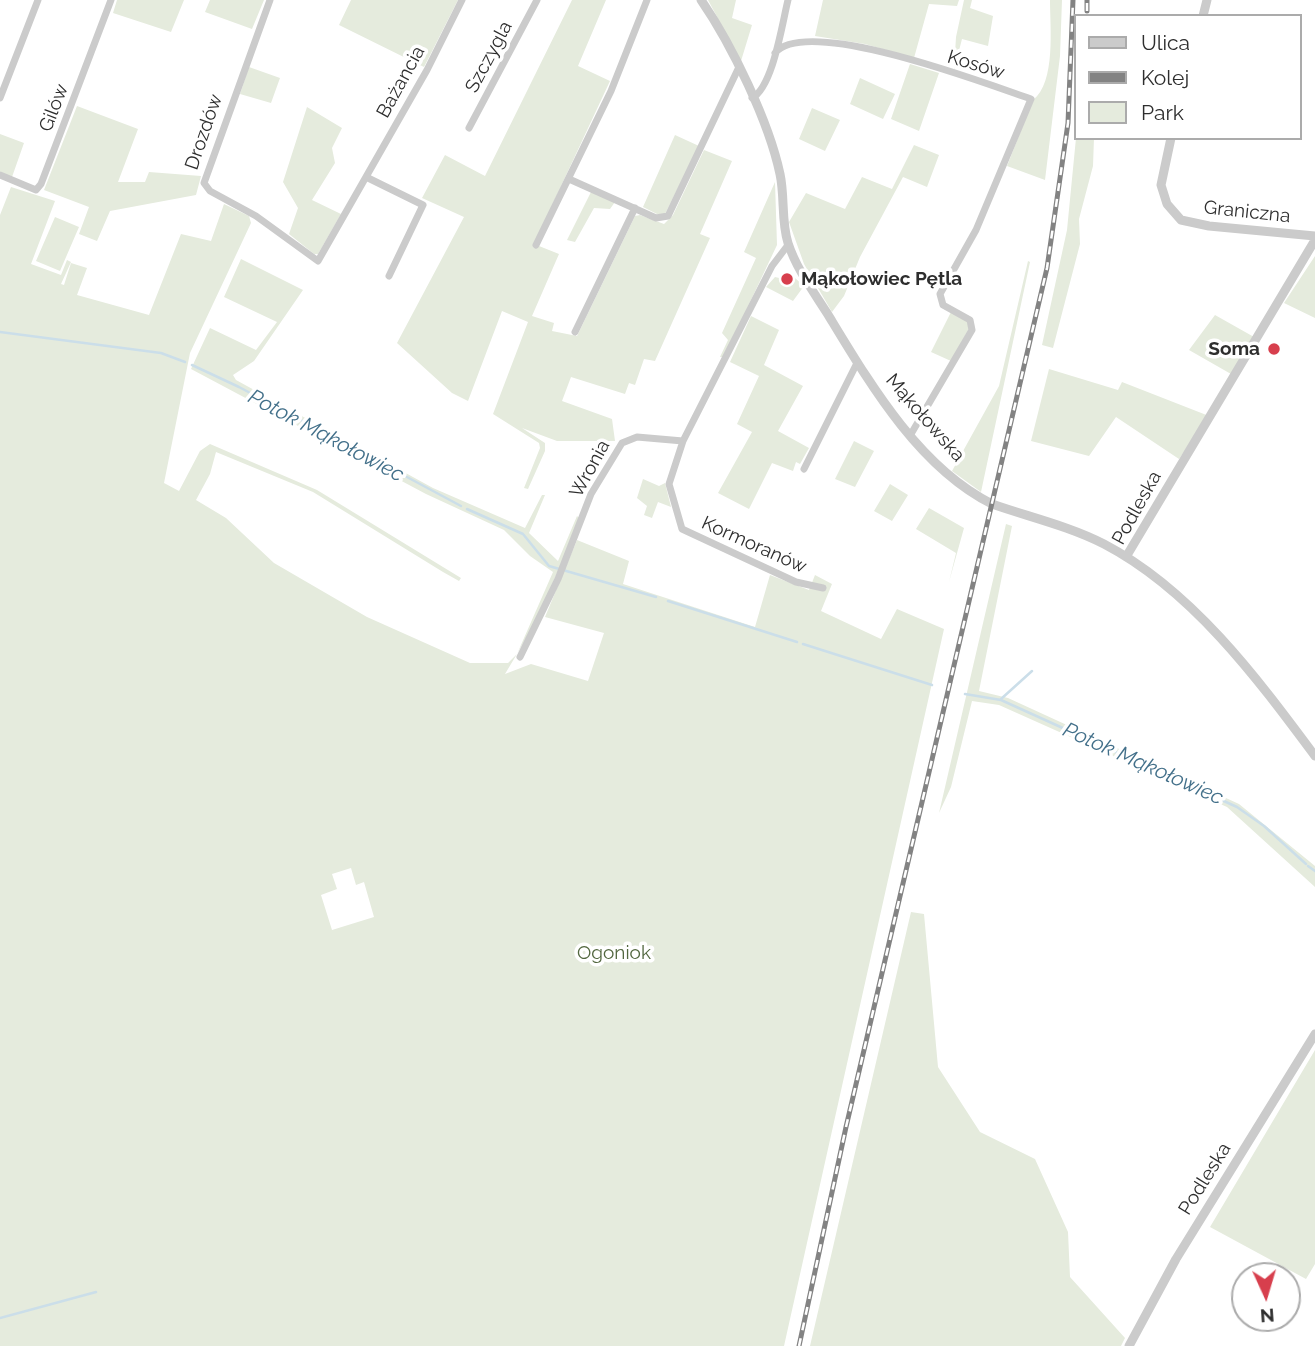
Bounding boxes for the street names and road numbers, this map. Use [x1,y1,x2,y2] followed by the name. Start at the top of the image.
[461,17,517,97] street label: Szczygla
[372,42,430,122] street label: Bażancia
[945,46,1007,84] street label: Kosów
[35,81,73,135] street label: Gilów
[180,91,228,173] street label: Drozdów
[1203,196,1291,228] street label: Graniczna
[881,369,969,467] street label: Mąkołowska
[565,436,615,502] street label: Wronia
[1107,467,1167,549] street label: Podleska
[698,512,810,578] street label: Kormoranów
[1174,1139,1236,1219] street label: Podleska

